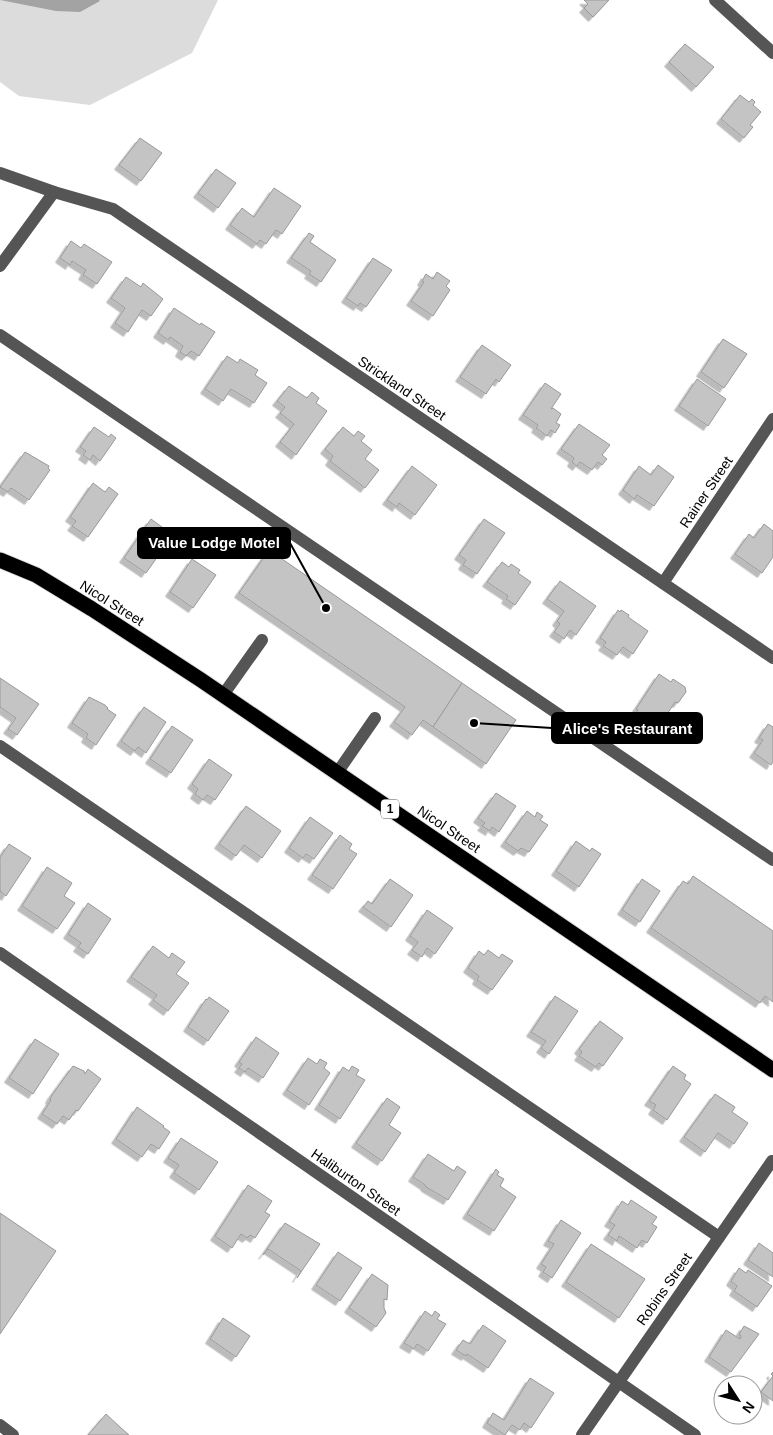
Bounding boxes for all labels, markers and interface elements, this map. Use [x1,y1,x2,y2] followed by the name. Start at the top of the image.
[355,353,449,423] street label: Strickland Street
[676,453,736,531] street label: Rainer Street
[138,528,290,558] callout: Value Lodge Motel
[148,534,280,551] text: Value Lodge Motel
[77,577,147,629] street label: Nicol Street
[552,713,702,743] callout: Alice's Restaurant
[562,720,692,737] text: Alice's Restaurant
[381,800,399,819] road number: 1
[415,802,484,856] street label: Nicol Street
[308,1145,404,1219] street label: Haliburton Street
[633,1250,695,1328] street label: Robins Street
[713,1375,763,1425] north arrow
[739,1399,758,1416] text: N

